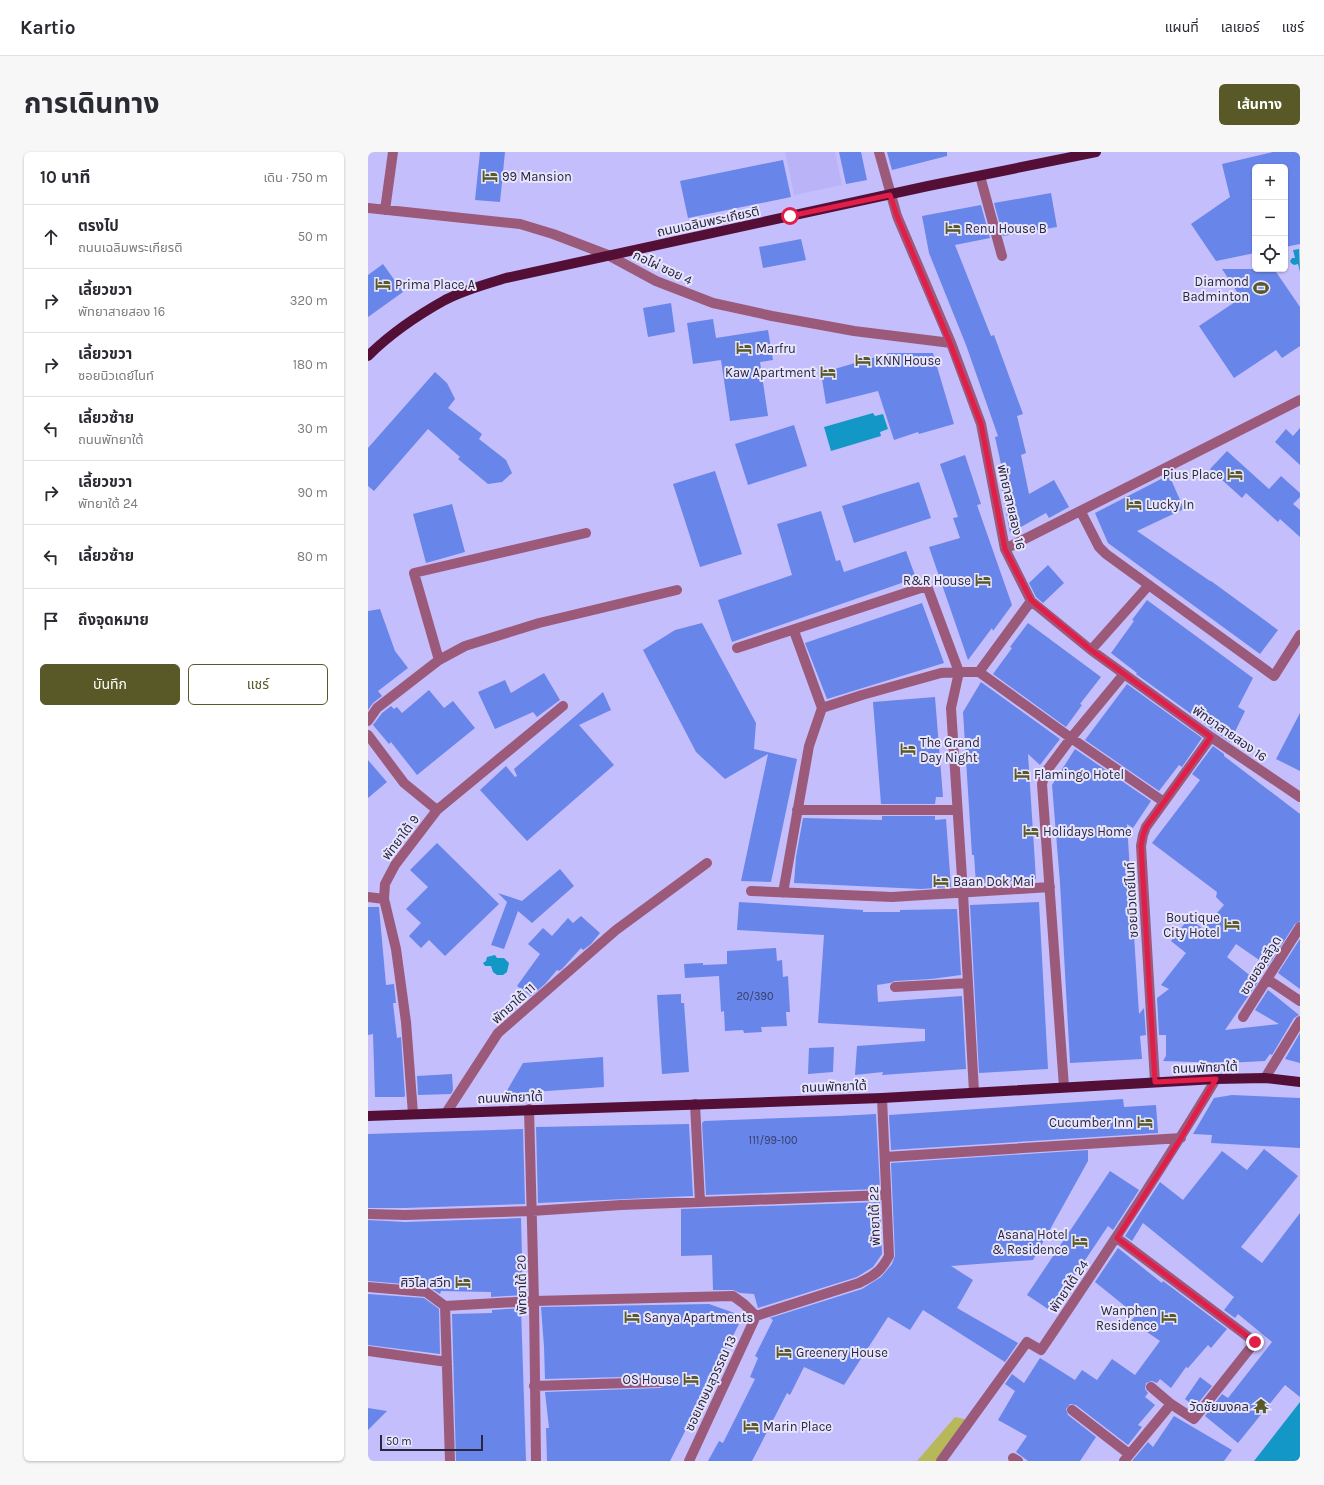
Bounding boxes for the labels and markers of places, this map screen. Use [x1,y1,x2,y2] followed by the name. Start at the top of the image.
[481,167,499,185] hotel icon: 99 Mansion
[502,169,572,184] place label: 99 Mansion
[944,219,962,237] hotel icon: Renu House B
[965,221,1047,236] place label: Renu House B
[1182,274,1249,304] place label: Diamond Badminton
[374,275,392,293] hotel icon: Prima Place A
[395,277,476,292] place label: Prima Place A
[1252,279,1270,297] sports icon: Diamond Badminton
[735,339,753,357] hotel icon: Marfru
[756,341,796,356] place label: Marfru
[854,351,872,369] hotel icon: KNN House
[875,353,941,368] place label: KNN House
[819,363,837,381] hotel icon: Kaw Apartment
[725,365,816,380] place label: Kaw Apartment
[1226,465,1244,483] hotel icon: Pius Place
[1163,467,1223,482] place label: Pius Place
[1125,495,1143,513] hotel icon: Lucky In
[1146,497,1194,512] place label: Lucky In
[974,571,992,589] hotel icon: R&R House
[903,573,971,588] place label: R&R House
[920,735,980,765] place label: The Grand Day Night
[899,740,917,758] hotel icon: The Grand Day Night
[1013,765,1031,783] hotel icon: Flamingo Hotel
[1034,767,1124,782] place label: Flamingo Hotel
[1022,822,1040,840] hotel icon: Holidays Home
[1043,824,1132,839] place label: Holidays Home
[932,872,950,890] hotel icon: Baan Dok Mai
[953,874,1034,889] place label: Baan Dok Mai
[1163,910,1220,940] place label: Boutique City Hotel
[1223,915,1241,933] hotel icon: Boutique City Hotel
[1136,1113,1154,1131] hotel icon: Cucumber Inn
[1049,1115,1133,1130] place label: Cucumber Inn
[992,1227,1068,1257] place label: Asana Hotel & Residence
[1071,1232,1089,1250] hotel icon: Asana Hotel & Residence
[454,1273,472,1291] hotel icon: ศิวิไล สวีท
[400,1275,451,1290] place label: ศิวิไล สวีท
[1096,1303,1157,1333] place label: Wanphen Residence
[623,1308,641,1326] hotel icon: Sanya Apartments
[1160,1308,1178,1326] hotel icon: Wanphen Residence
[644,1310,754,1325] place label: Sanya Apartments
[775,1343,793,1361] hotel icon: Greenery House
[796,1345,888,1360] place label: Greenery House
[682,1370,700,1388] hotel icon: OS House
[622,1372,679,1387] place label: OS House
[1252,1397,1270,1415] temple icon: วัดชัยมงคล
[1189,1399,1249,1414] place label: วัดชัยมงคล
[742,1417,760,1435] hotel icon: Marin Place
[763,1419,832,1434] place label: Marin Place

